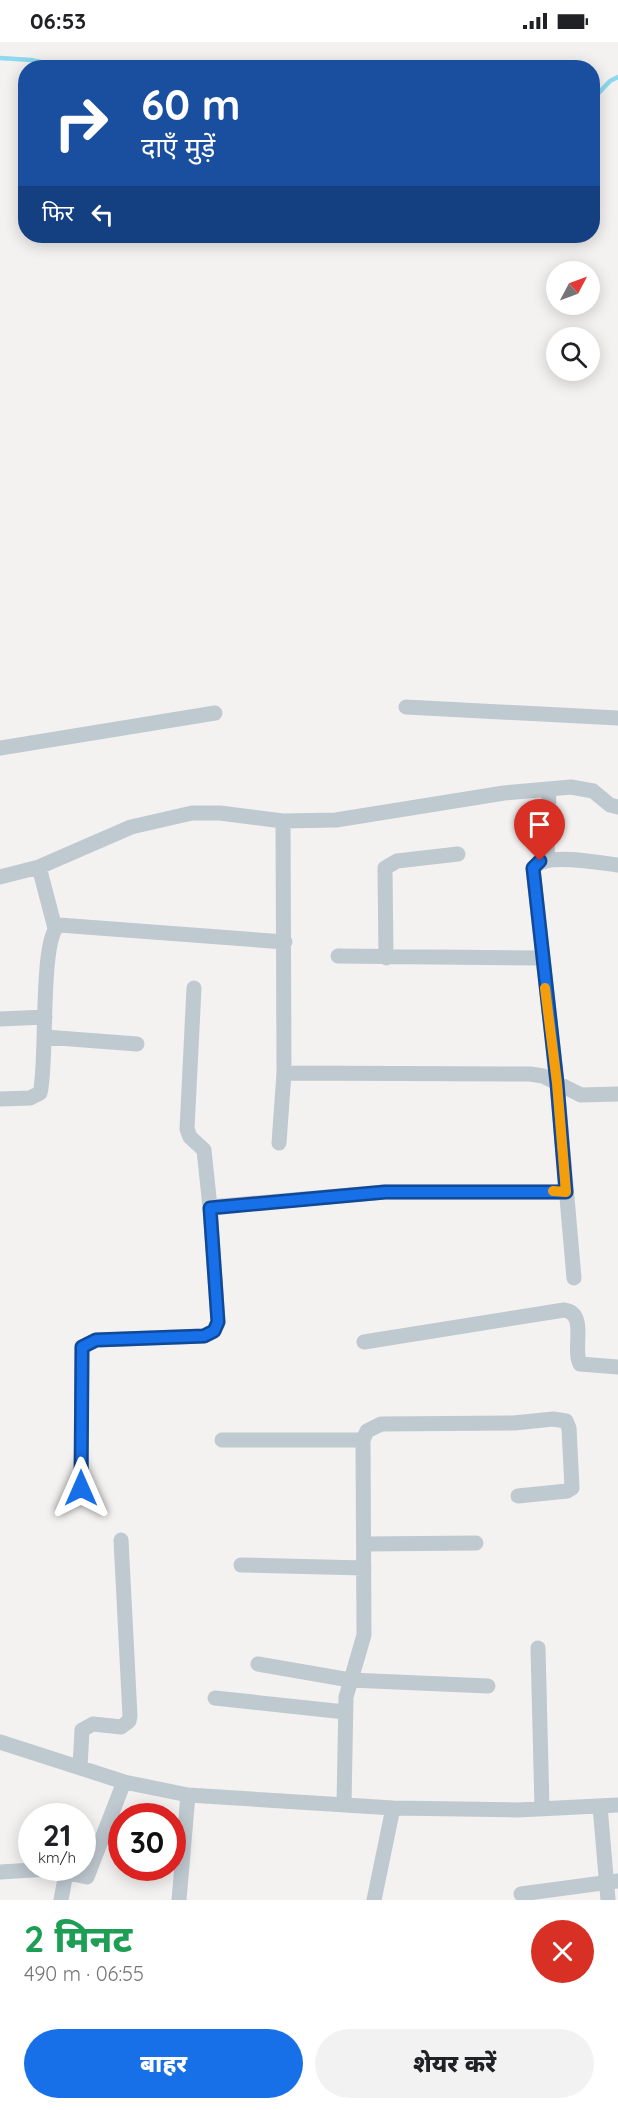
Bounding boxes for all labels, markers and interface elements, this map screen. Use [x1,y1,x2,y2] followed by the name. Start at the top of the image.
[30,7,86,35] text: 06:53
[141,78,241,131] text: 60 m
[42,84,120,162] icon: right
[141,130,215,164] text: दाएँ मुड़ें
[86,198,119,231] icon: left
[42,199,74,227] text: फिर
[546,261,600,315] north arrow
[546,261,600,381] map controls
[546,327,600,381] button: search
[514,799,565,861] pin
[523,808,556,841] icon: arrive
[49,1456,113,1520] position arrow
[108,1803,186,1881] speed limit sign: 30
[43,1816,71,1854] text: 21
[38,1848,76,1867] text: km/h
[24,1916,132,1961] text: 2 मिनट
[531,1920,594,1983] button: close
[24,1961,144,1986] text: 490 m · 06:55
[24,2029,303,2098] button: बाहर
[315,2029,594,2098] button: शेयर करें

